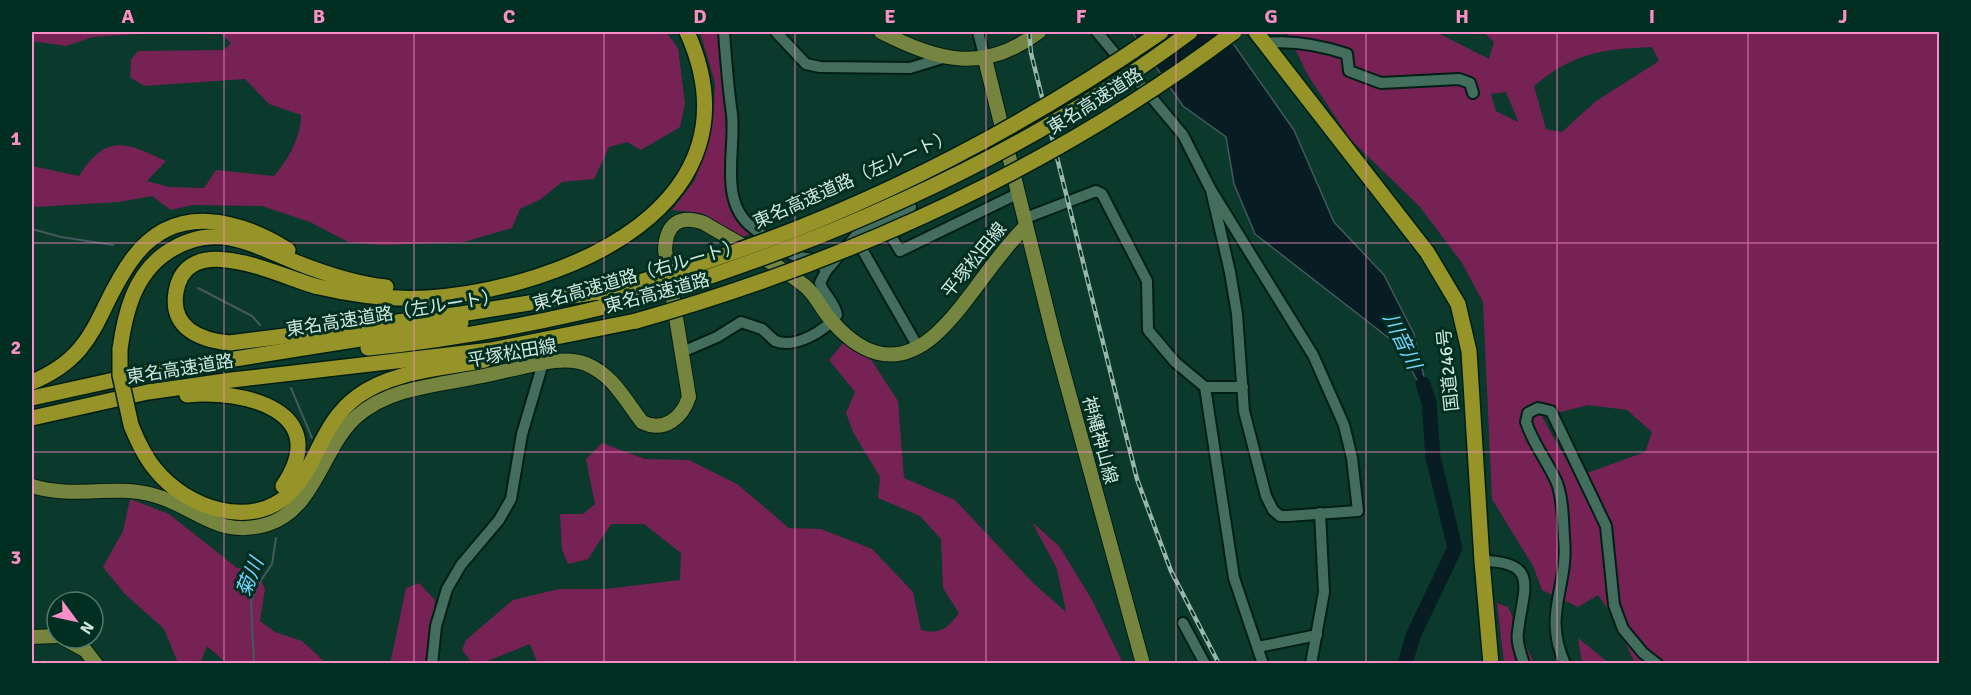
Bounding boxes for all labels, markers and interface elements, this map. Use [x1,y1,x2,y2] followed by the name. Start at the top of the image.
[122,4,135,29] text: A
[313,4,325,29] text: B
[503,4,515,29] text: C
[693,4,707,29] text: D
[884,4,896,29] text: E
[1076,4,1087,29] text: F
[1264,4,1278,29] text: G
[1455,4,1469,29] text: H
[1649,4,1655,29] text: I
[1838,4,1848,29] text: J
[1043,63,1147,139] street label: 東名高速道路
[750,125,956,233] street label: 東名高速道路（左ルート）
[11,126,22,151] text: 1
[937,218,1011,302] street label: 平塚松田線
[530,235,744,315] street label: 東名高速道路（右ルート）
[602,269,712,317] street label: 東名高速道路
[285,285,501,341] street label: 東名高速道路（左ルート）
[1378,309,1427,375] water label: 川音川
[1433,327,1463,413] street label: 国道246号
[466,334,558,372] street label: 平塚松田線
[11,335,21,360] text: 2
[125,350,235,388] street label: 東名高速道路
[1078,394,1122,486] street label: 神縄神山線
[11,545,21,570] text: 3
[231,552,270,600] water label: 菊川
[45,590,105,650] north arrow
[75,618,98,638] text: N

